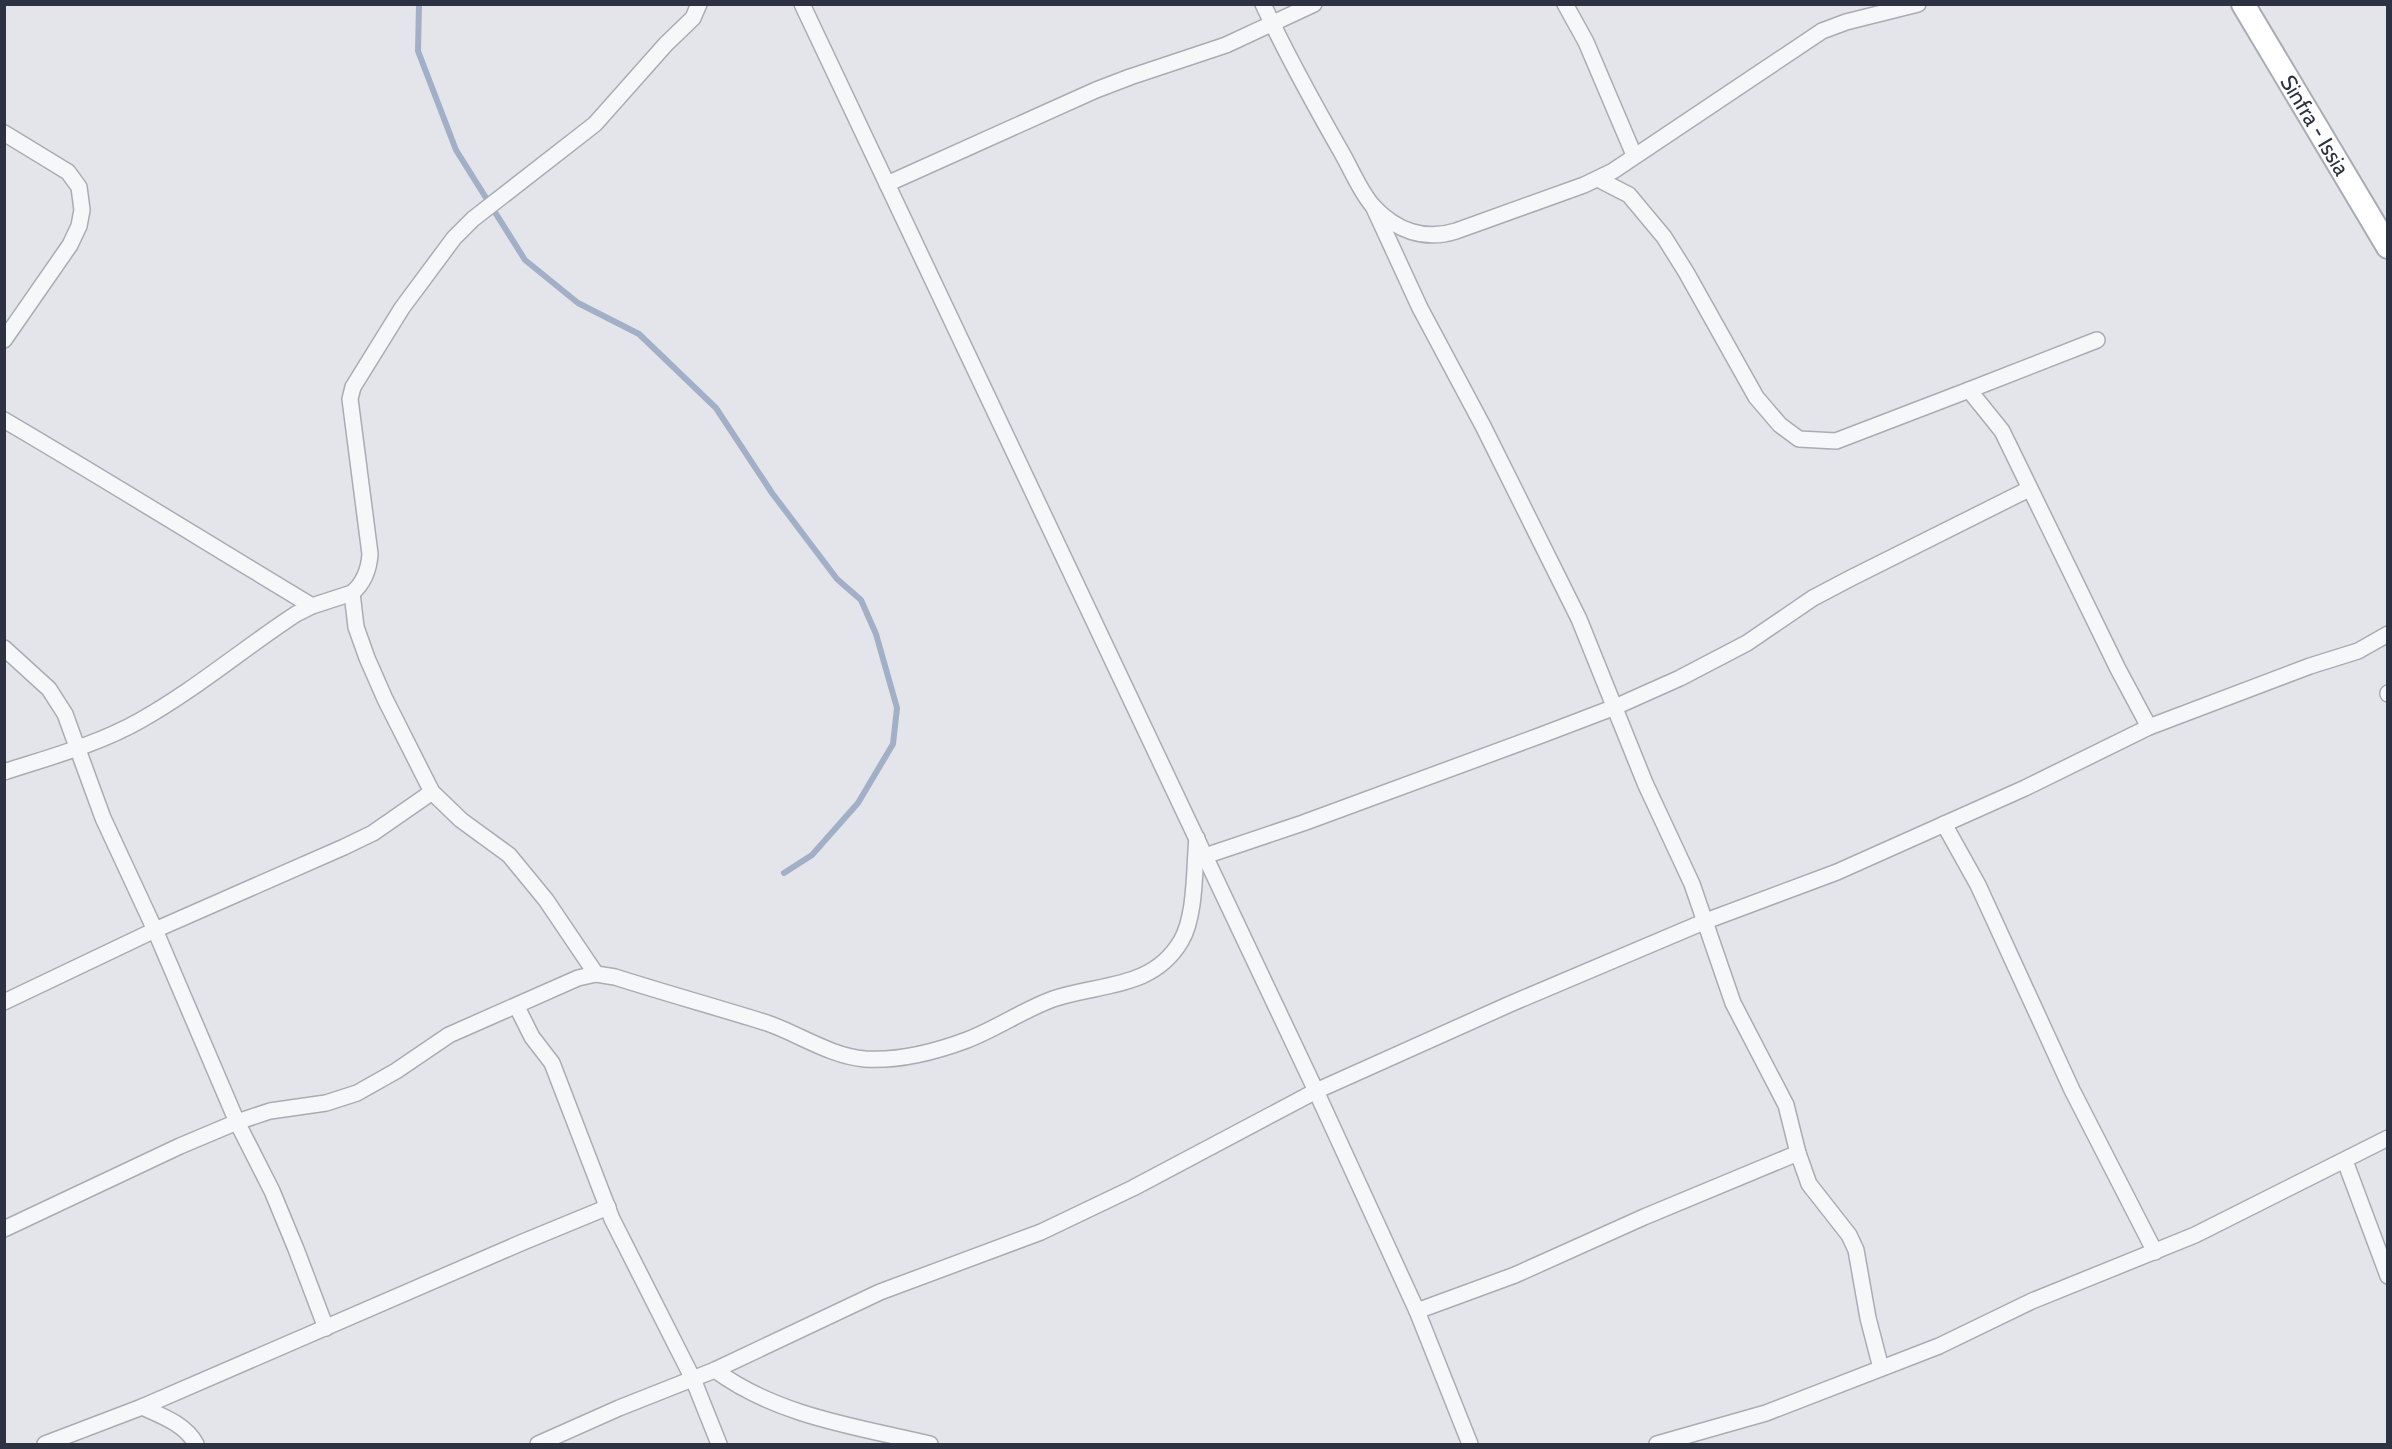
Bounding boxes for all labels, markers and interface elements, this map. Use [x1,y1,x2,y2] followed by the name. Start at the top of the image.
[2275,70,2356,181] street label: Sinfra - Issia

